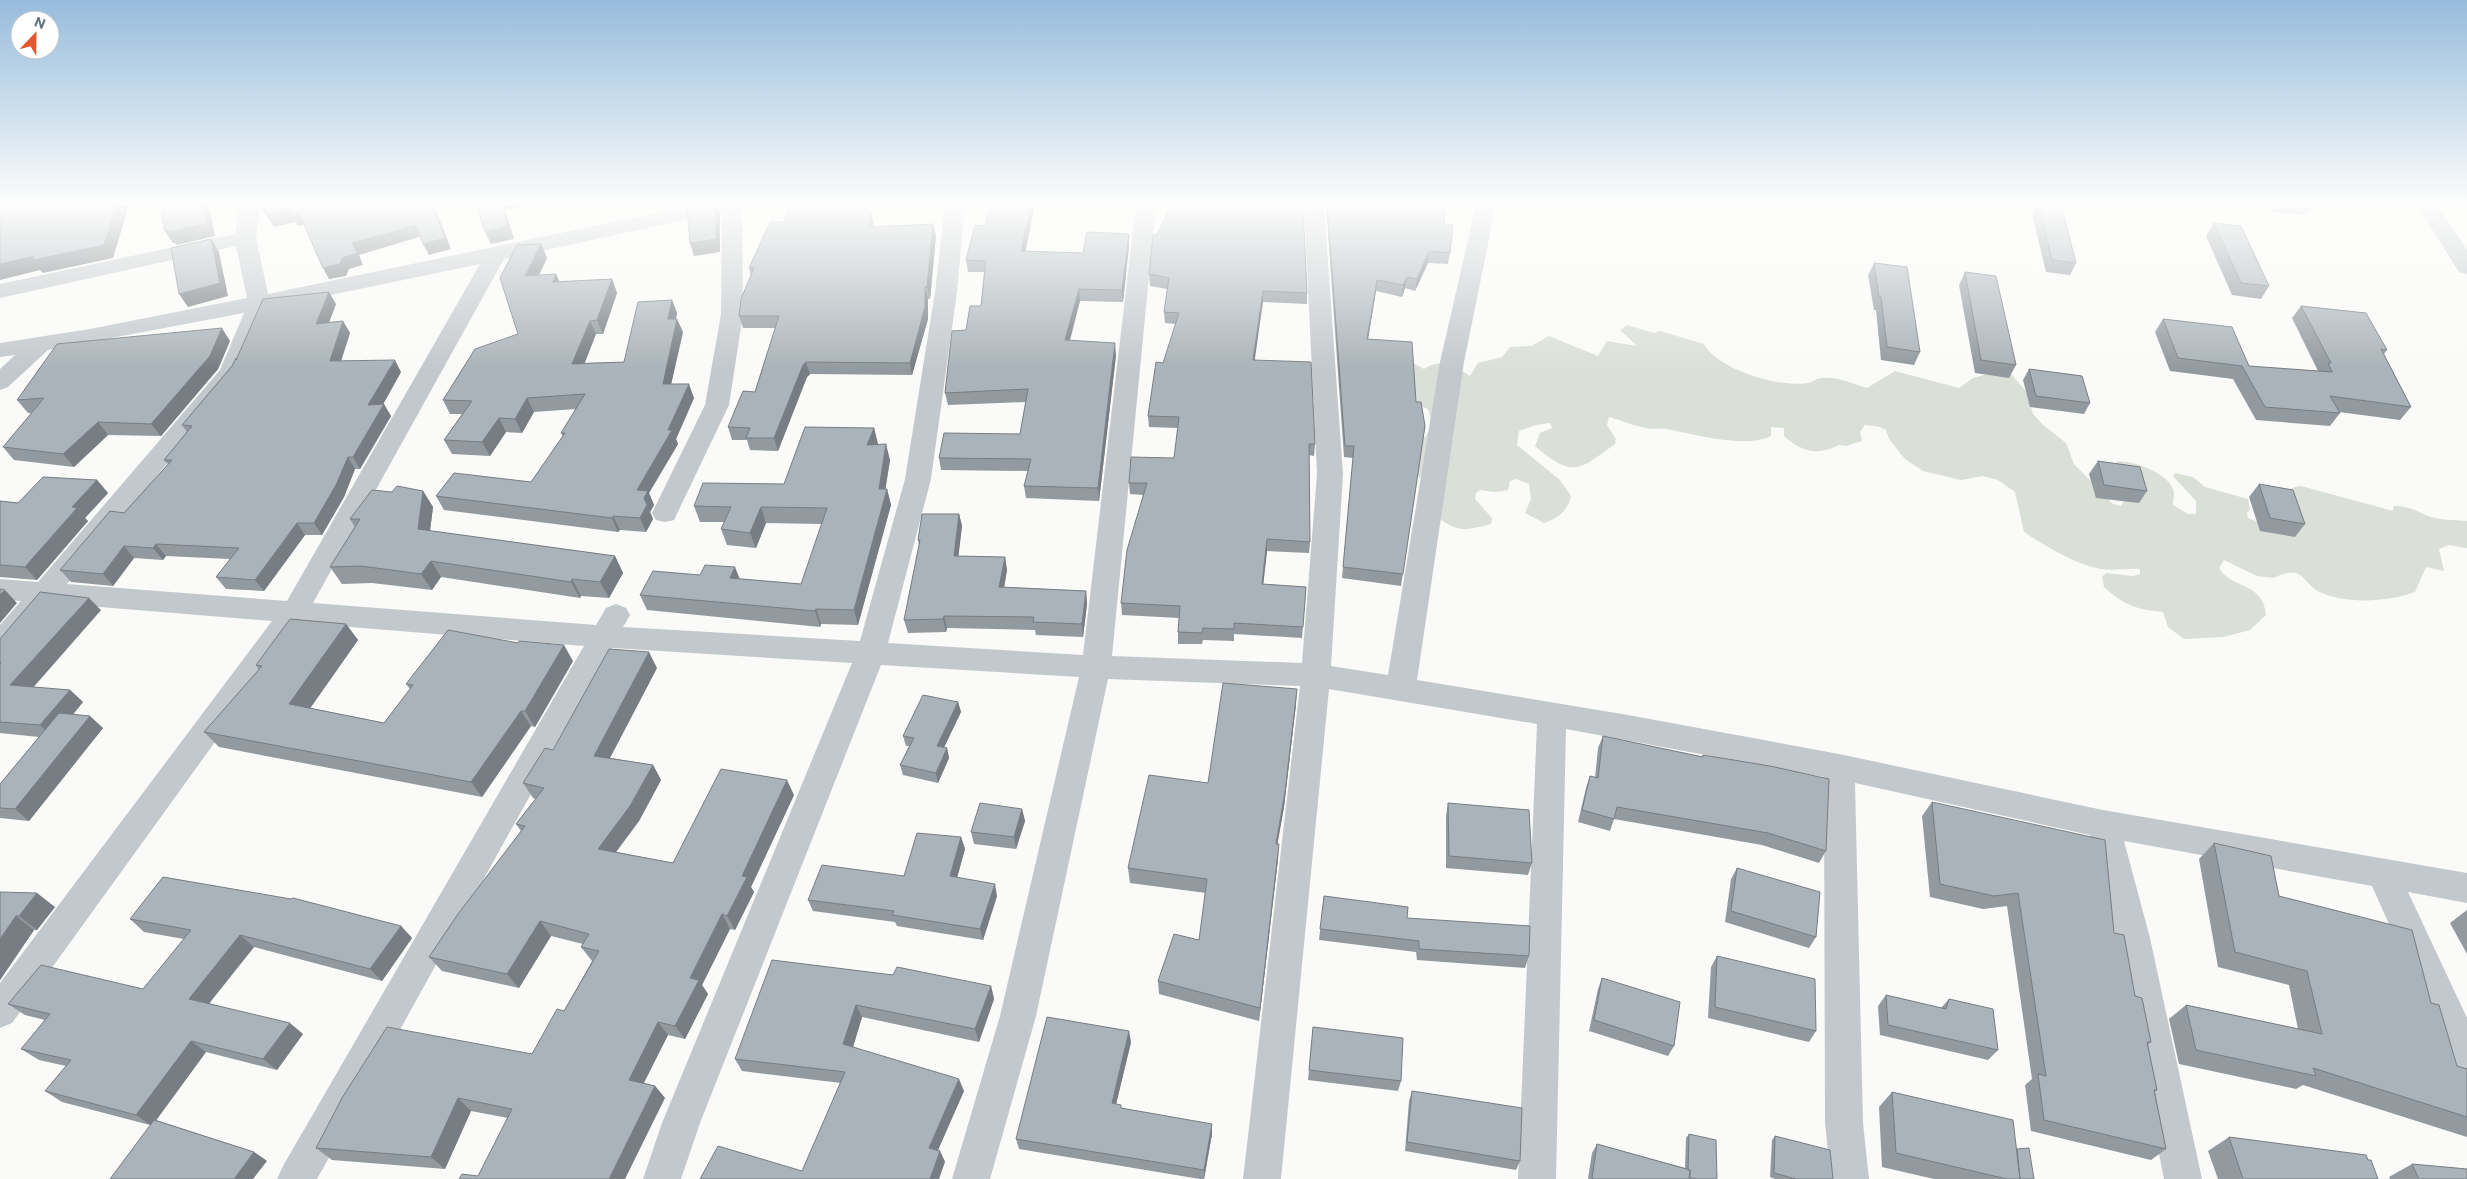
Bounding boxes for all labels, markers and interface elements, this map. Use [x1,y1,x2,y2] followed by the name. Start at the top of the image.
[10,10,60,60] north arrow
[32,13,48,32] text: N

